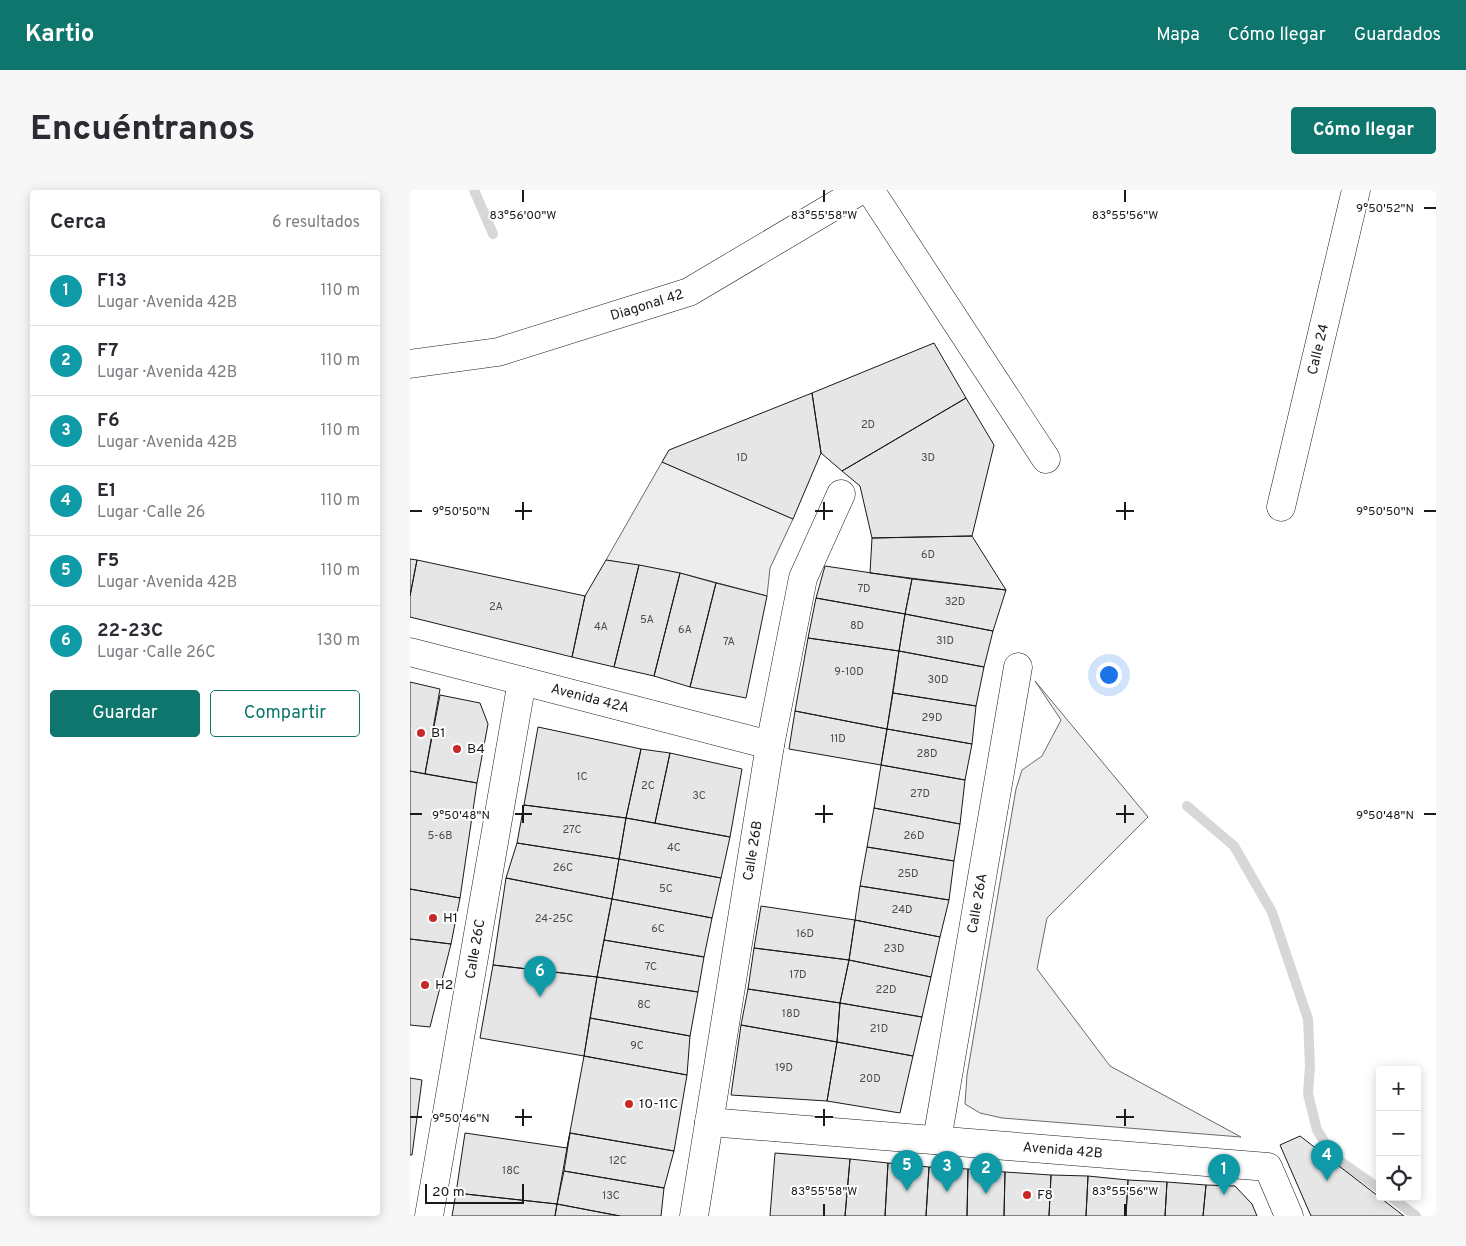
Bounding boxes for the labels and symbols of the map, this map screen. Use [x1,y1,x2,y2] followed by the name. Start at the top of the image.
[1356,201,1414,217] text: 9°50'52"N
[490,208,556,224] text: 83°56'00"W
[791,208,857,224] text: 83°55'58"W
[1092,208,1158,224] text: 83°55'56"W
[608,286,686,325] street label: Diagonal 42
[1304,322,1333,376] street label: Calle 24
[861,418,875,432] house number: 2D
[736,451,748,465] house number: 1D
[921,451,935,465] house number: 3D
[432,504,490,520] text: 9°50'50"N
[1356,504,1414,520] text: 9°50'50"N
[921,548,935,562] house number: 6D
[857,582,871,596] house number: 7D
[945,595,965,609] house number: 32D
[489,600,503,614] house number: 2A
[640,613,654,627] house number: 5A
[850,619,864,633] house number: 8D
[594,620,608,634] house number: 4A
[678,623,692,637] house number: 6A
[936,634,954,648] house number: 31D
[723,635,735,649] house number: 7A
[1096,662,1122,688] your location
[834,665,864,679] house number: 9-10D
[927,673,949,687] house number: 30D
[549,680,631,717] street label: Avenida 42A
[922,711,942,725] house number: 29D
[431,725,445,742] place label: B1
[415,727,427,739] marker: B1
[830,732,846,746] house number: 11D
[467,741,485,758] place label: B4
[451,743,463,755] marker: B4
[917,747,937,761] house number: 28D
[576,770,588,784] house number: 1C
[641,779,655,793] house number: 2C
[910,787,930,801] house number: 27D
[692,789,706,803] house number: 3C
[432,808,490,824] text: 9°50'48"N
[1356,808,1414,824] text: 9°50'48"N
[740,819,766,882] street label: Calle 26B
[562,823,582,837] house number: 27C
[427,829,453,843] house number: 5-6B
[904,829,924,843] house number: 26D
[667,841,681,855] house number: 4C
[553,861,573,875] house number: 26C
[897,867,919,881] house number: 25D
[964,872,991,935] street label: Calle 26A
[659,882,673,896] house number: 5C
[892,903,912,917] house number: 24D
[443,910,458,927] place label: H1
[427,912,439,924] marker: H1
[535,912,573,926] house number: 24-25C
[462,918,489,980] street label: Calle 26C
[651,922,665,936] house number: 6C
[796,927,814,941] house number: 16D
[884,942,904,956] house number: 23D
[524,956,556,997] pin: 6
[645,960,657,974] house number: 7C
[789,968,807,982] house number: 17D
[435,977,453,994] place label: H2
[419,979,431,991] marker: H2
[876,983,896,997] house number: 22D
[637,998,651,1012] house number: 8C
[782,1007,800,1021] house number: 18D
[870,1022,888,1036] house number: 21D
[630,1039,644,1053] house number: 9C
[775,1061,793,1075] house number: 19D
[859,1072,881,1086] house number: 20D
[639,1096,678,1113] place label: 10-11C
[623,1098,635,1110] marker: 10-11C
[432,1111,490,1127] text: 9°50'46"N
[1022,1139,1103,1162] street label: Avenida 42B
[1311,1140,1343,1181] pin: 4
[891,1150,923,1191] pin: 5
[931,1151,963,1192] pin: 3
[970,1153,1002,1194] pin: 2
[609,1154,627,1168] house number: 12C
[1208,1154,1240,1195] pin: 1
[502,1164,520,1178] house number: 18C
[425,1181,524,1204] scale bar
[791,1184,857,1200] text: 83°55'58"W
[1092,1184,1158,1200] text: 83°55'56"W
[1037,1187,1053,1204] place label: F8
[602,1189,620,1203] house number: 13C
[1021,1189,1033,1201] marker: F8

